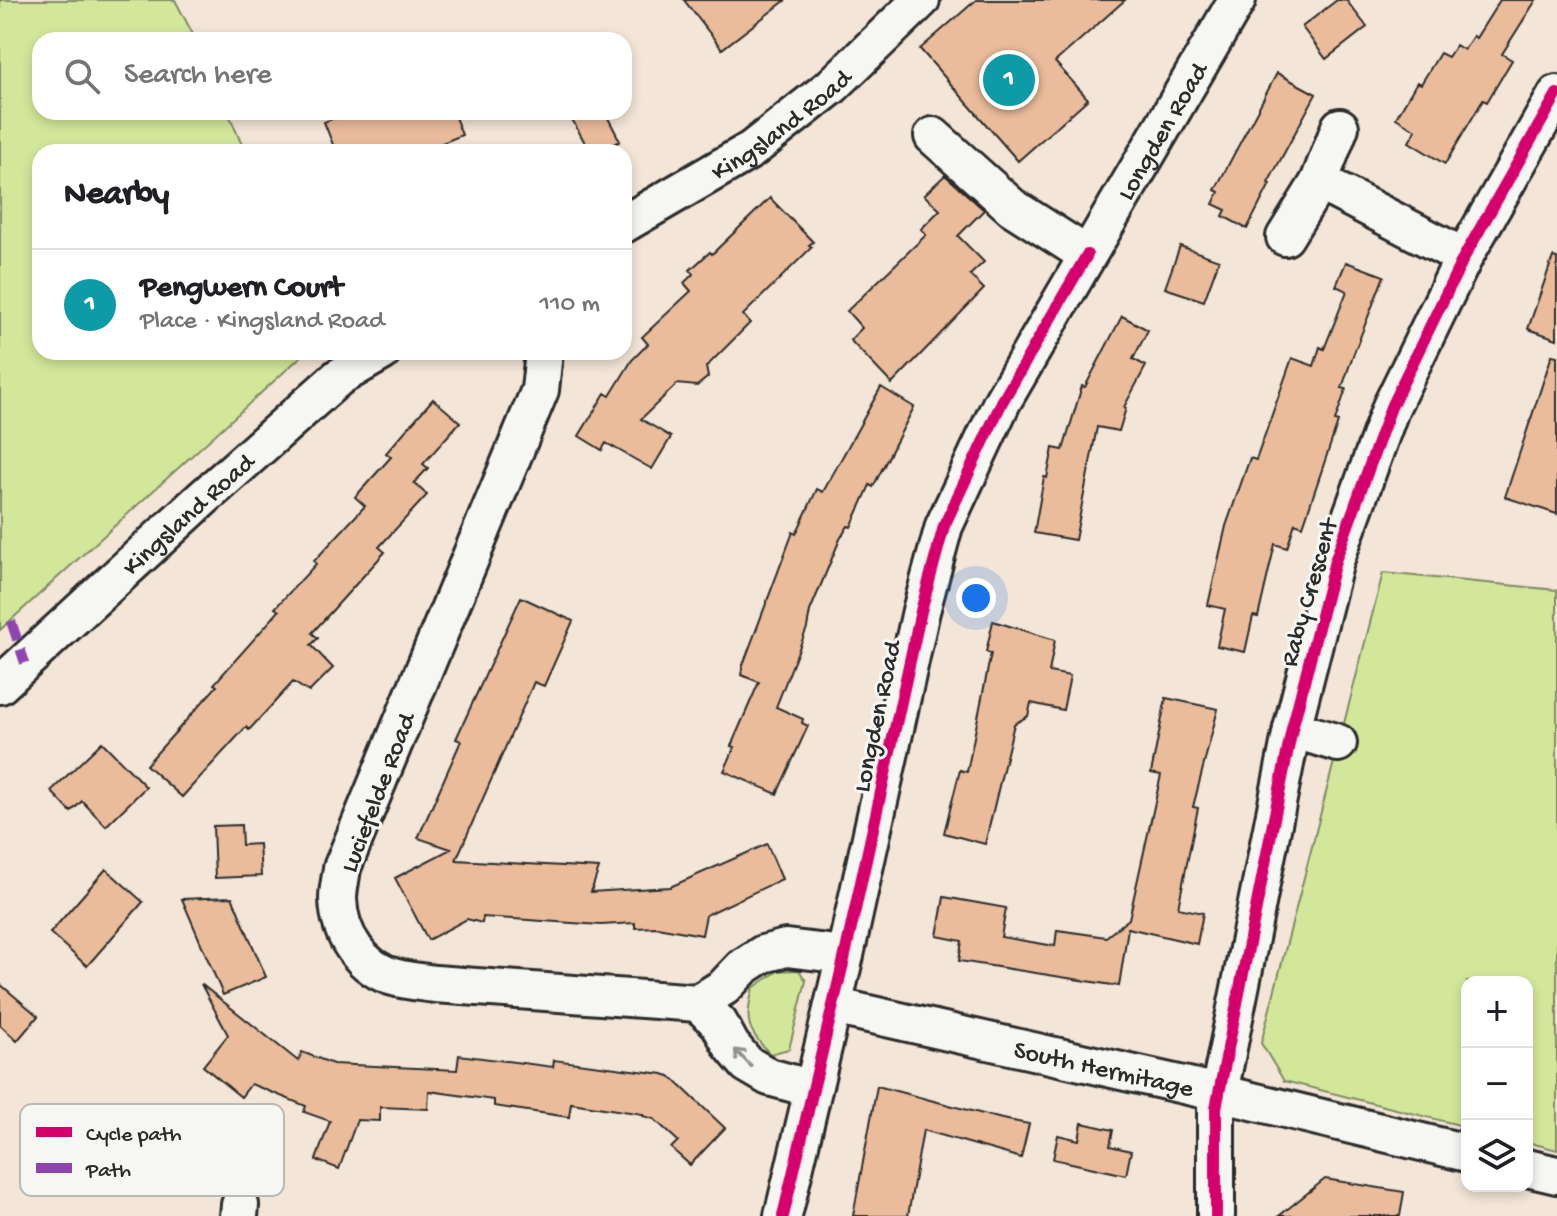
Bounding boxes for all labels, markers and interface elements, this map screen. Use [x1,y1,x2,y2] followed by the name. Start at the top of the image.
[32,32,632,120] search box
[983,50,1035,110] pin: 1
[60,54,104,98] icon: search
[1112,57,1218,207] street label: Longden Road
[124,59,272,94] text: Search here
[707,63,861,190] street label: Kingsland Road
[64,176,169,216] text: Nearby
[140,272,343,307] text: Pengwern Court
[85,290,95,321] text: 1
[540,290,600,321] text: 110 m
[140,307,385,338] text: Place · Kingsland Road
[118,448,264,584] street label: Kingsland Road
[1275,514,1348,671] street label: Raby Crescent
[956,578,996,618] your location
[848,637,911,796] street label: Longden Road
[336,708,425,878] street label: Luciefelde Road
[1461,976,1533,1192] map controls
[1461,976,1533,1048] button: +
[1010,1036,1197,1107] street label: South Hermitage
[734,1048,753,1068] one-way arrow
[1461,1048,1533,1120] button: −
[20,1104,284,1196] legend
[1461,1120,1533,1192] button: layers
[86,1123,182,1149] text: Cycle path
[85,1159,131,1185] text: Path

